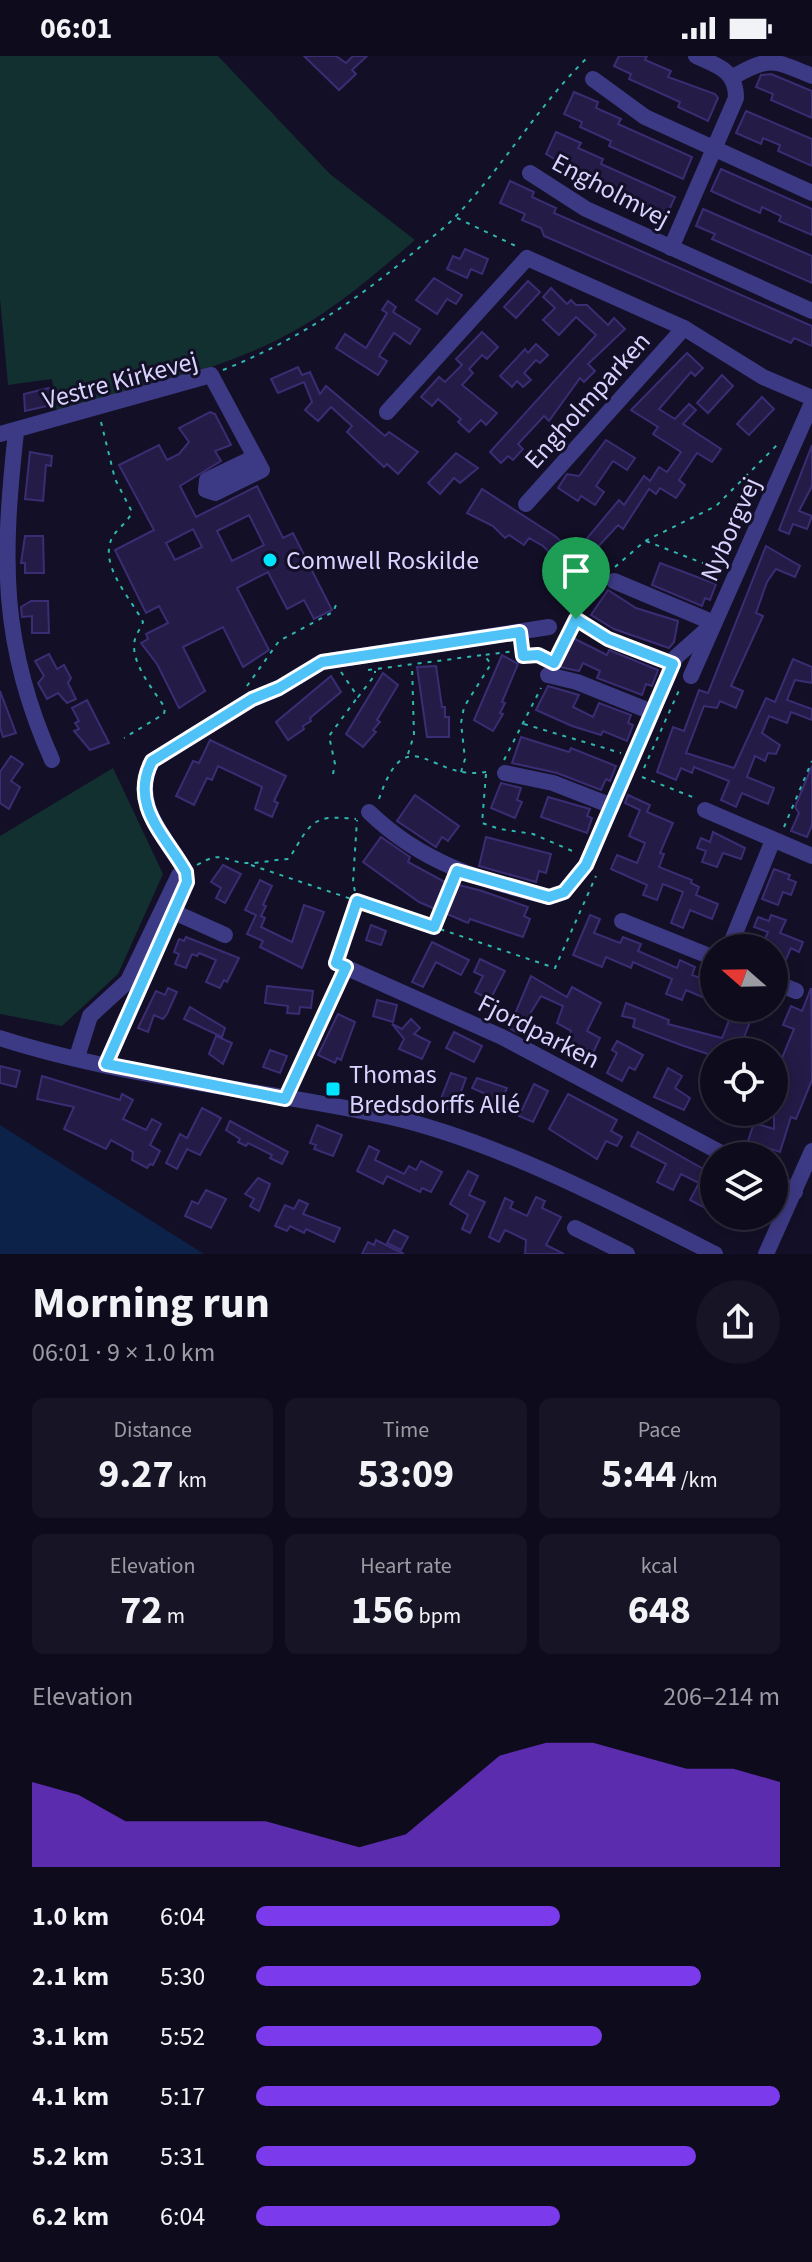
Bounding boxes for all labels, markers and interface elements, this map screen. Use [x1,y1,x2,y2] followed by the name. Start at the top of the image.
[40,7,112,50] text: 06:01
[545,144,676,237] street label: Engholmvej
[516,324,659,477] street label: Engholmparken
[38,342,202,419] street label: Vestre Kirkevej
[691,471,770,587] street label: Nyborgvej
[542,537,610,619] pin
[286,542,479,579] place label: Comwell Roskilde
[554,549,598,593] icon: arrive
[261,551,279,569] marker: Comwell Roskilde
[700,934,788,1022] north arrow
[700,934,788,1230] map controls
[471,985,606,1078] street label: Fjordparken
[700,1038,788,1126] button: locate
[349,1056,520,1123] place label: Thomas Bredsdorffs Allé
[324,1080,342,1098] marker: Thomas Bredsdorffs Allé
[700,1142,788,1230] button: layers
[32,1272,270,1335] text: Morning run
[696,1280,780,1364] button: share
[32,1334,215,1371] text: 06:01 · 9 × 1.0 km
[114,1414,192,1446] text: Distance
[383,1414,429,1446] text: Time
[638,1414,681,1446] text: Pace
[98,1446,174,1503] text: 9.27
[358,1446,454,1503] text: 53:09
[601,1446,676,1503] text: 5:44
[174,1464,207,1496] text: km
[676,1464,718,1496] text: /km
[110,1550,196,1582] text: Elevation
[360,1550,452,1582] text: Heart rate
[641,1550,678,1582] text: kcal
[120,1582,162,1639] text: 72
[351,1582,414,1639] text: 156
[628,1582,691,1639] text: 648
[162,1600,185,1632] text: m
[414,1600,461,1632] text: bpm
[32,1678,133,1715] text: Elevation
[663,1678,780,1715] text: 206–214 m
[32,1898,109,1935] text: 1.0 km
[160,1898,205,1935] text: 6:04
[32,1958,109,1995] text: 2.1 km
[160,1958,205,1995] text: 5:30
[32,2018,109,2055] text: 3.1 km
[160,2018,205,2055] text: 5:52
[32,2078,109,2115] text: 4.1 km
[160,2078,205,2115] text: 5:17
[32,2138,109,2175] text: 5.2 km
[160,2138,205,2175] text: 5:31
[32,2198,109,2235] text: 6.2 km
[160,2198,205,2235] text: 6:04

